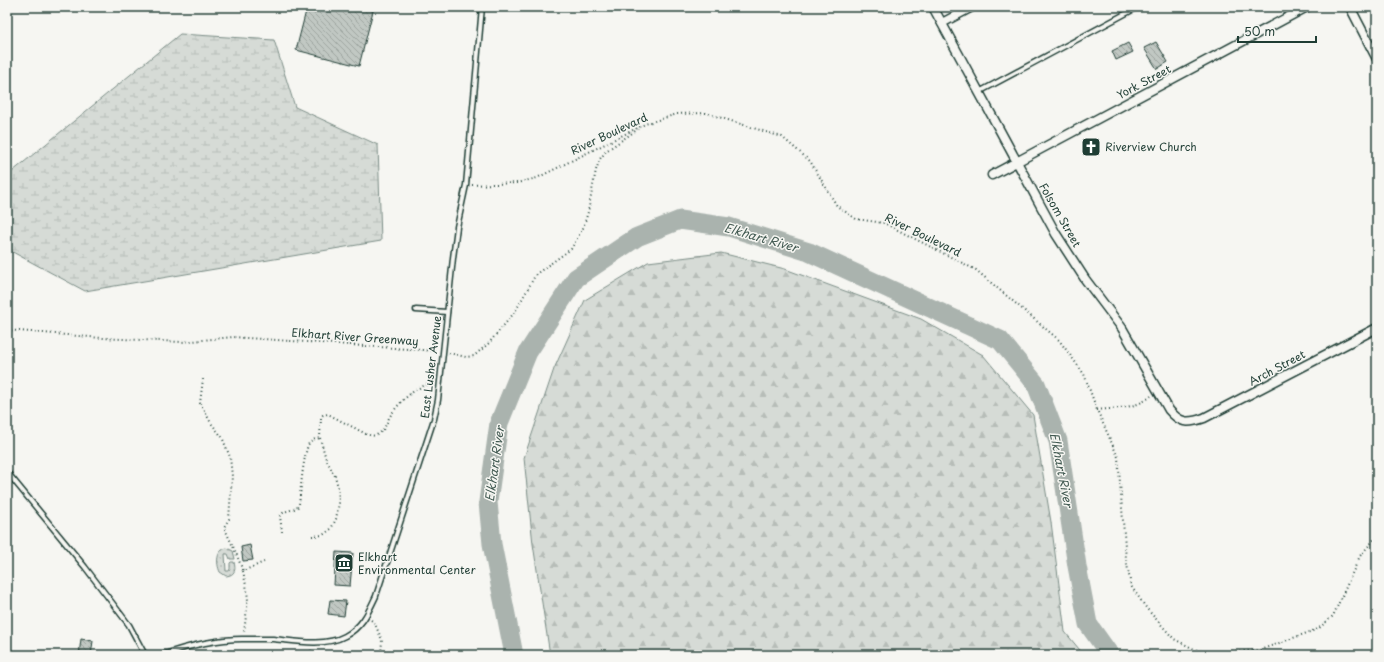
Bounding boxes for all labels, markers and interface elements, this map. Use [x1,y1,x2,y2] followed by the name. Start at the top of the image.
[1238,18,1316,44] scale bar
[1244,22,1275,40] text: 50 m
[1114,60,1174,103] street label: York Street
[567,108,650,159] street label: River Boulevard
[1080,136,1102,158] church icon: Riverview Church
[1105,138,1197,155] place label: Riverview Church
[1035,180,1086,250] street label: Folsom Street
[882,209,965,261] street label: River Boulevard
[722,218,802,257] water label: Elkhart River
[416,315,445,419] street label: East Lusher Avenue
[291,324,419,349] street label: Elkhart River Greenway
[1245,345,1309,390] street label: Arch Street
[480,424,508,503] water label: Elkhart River
[1046,431,1078,510] water label: Elkhart River
[358,548,476,578] place label: Elkhart Environmental Center
[333,552,355,574] museum icon: Elkhart Environmental Center

